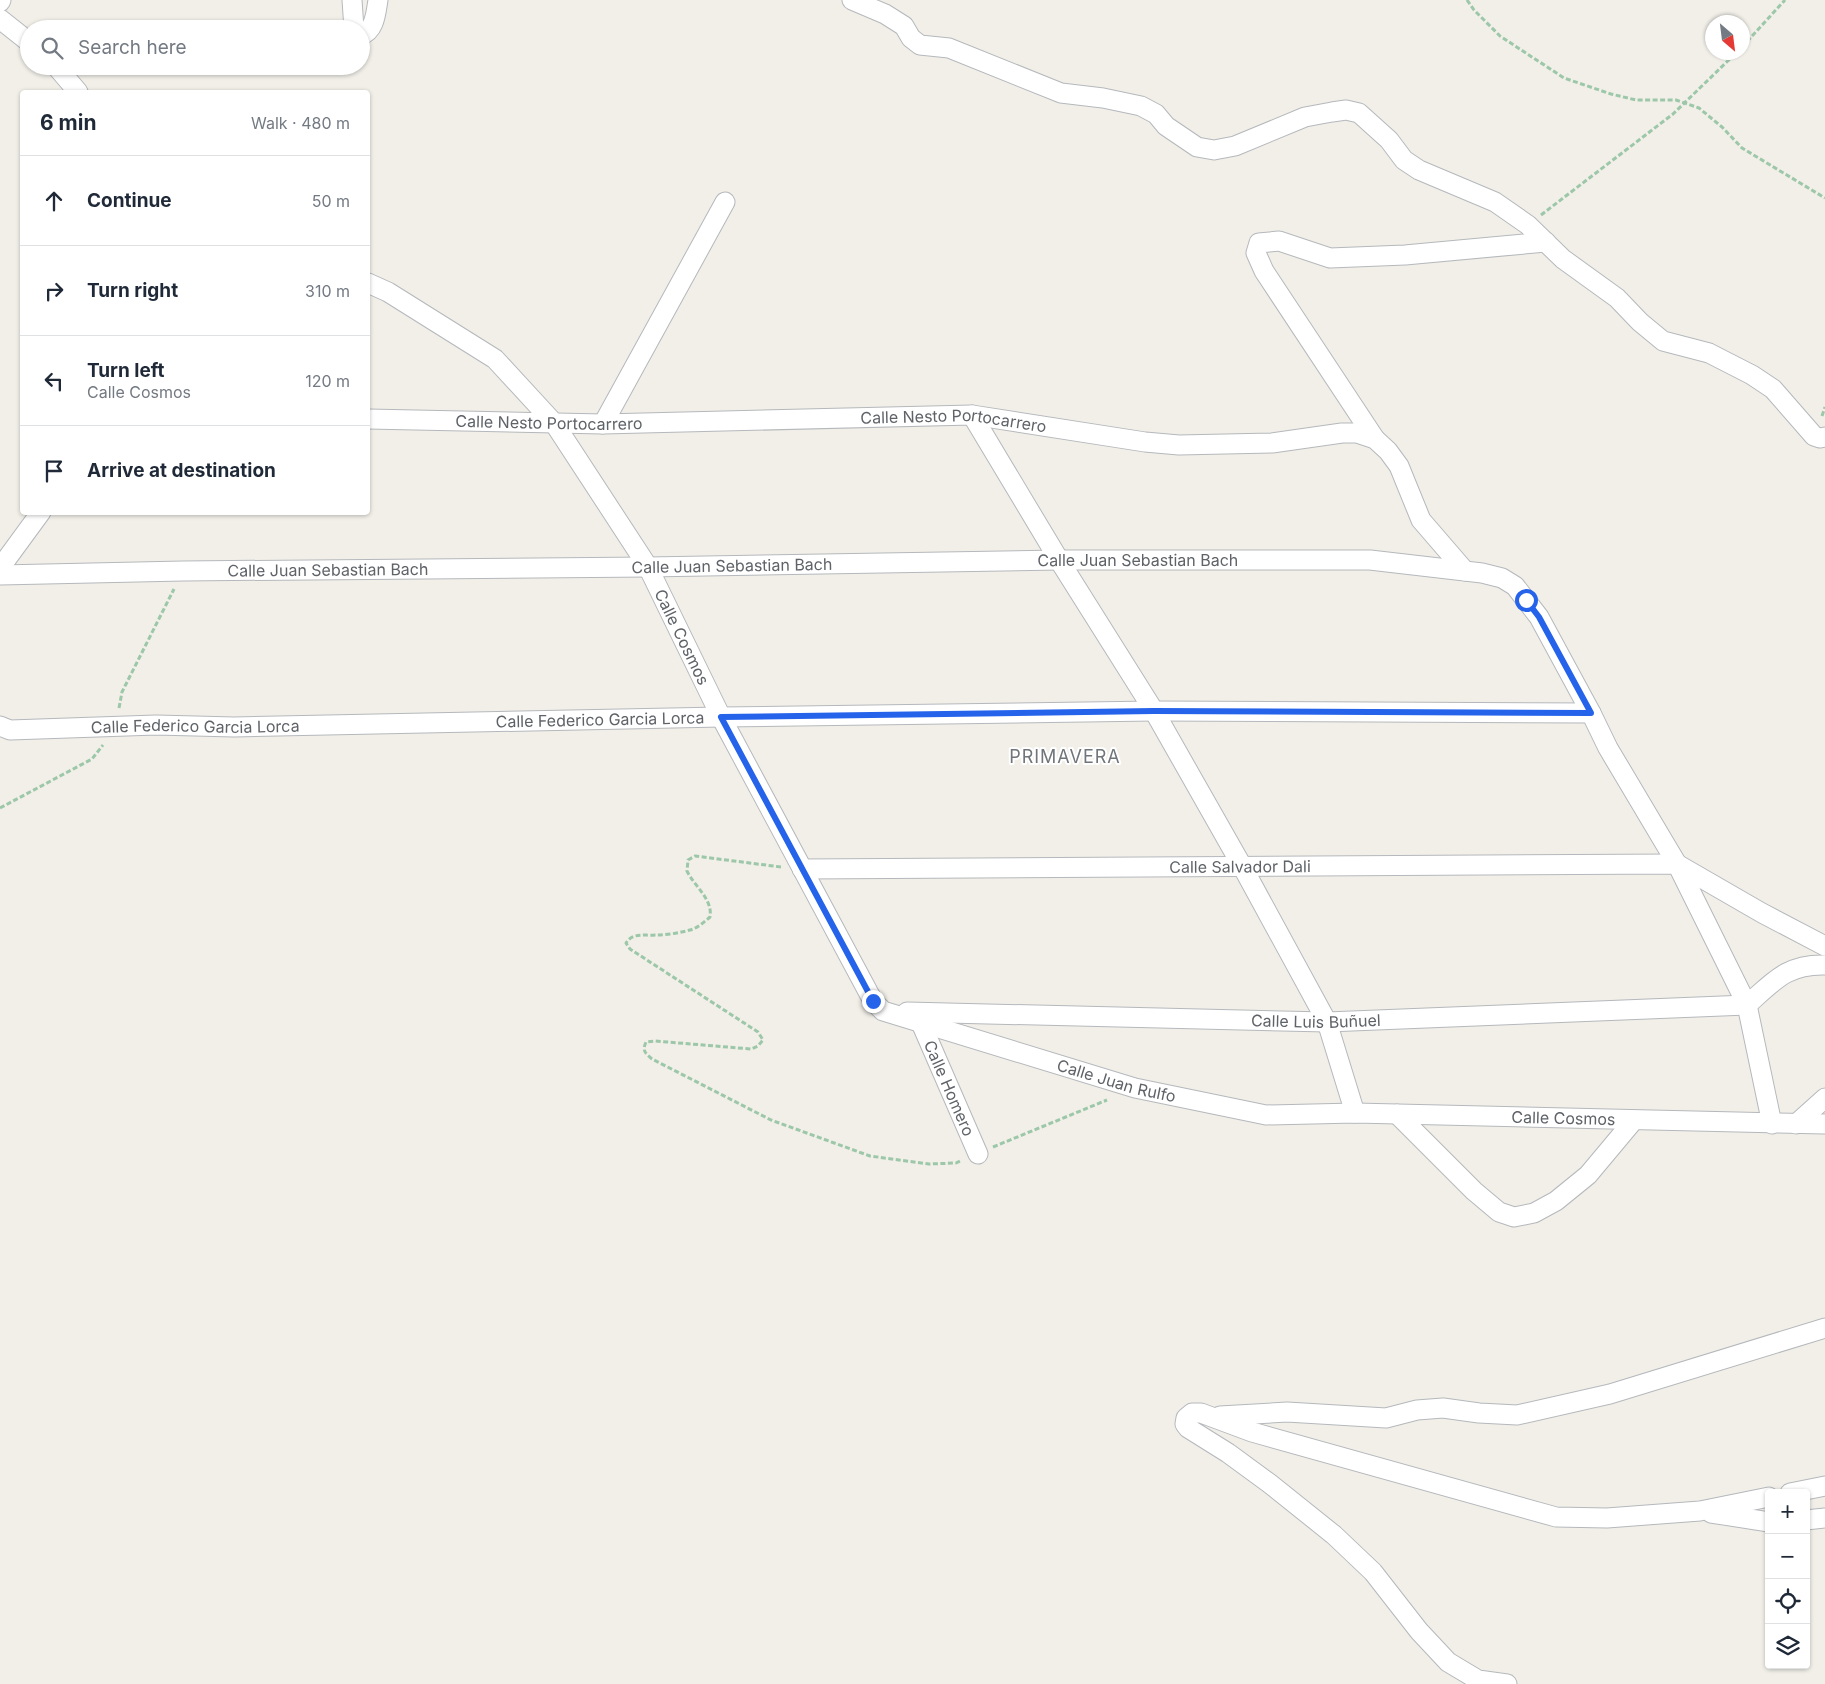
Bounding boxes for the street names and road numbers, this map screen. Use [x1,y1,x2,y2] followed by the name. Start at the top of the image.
[860,405,1048,436] street label: Calle Nesto Portocarrero
[455,411,643,434] street label: Calle Nesto Portocarrero
[1037,550,1238,570] street label: Calle Juan Sebastian Bach
[631,554,833,577] street label: Calle Juan Sebastian Bach
[227,559,428,581] street label: Calle Juan Sebastian Bach
[650,586,714,688] street label: Calle Cosmos
[495,707,705,732] street label: Calle Federico Garcia Lorca
[90,715,300,737] street label: Calle Federico Garcia Lorca
[1169,856,1311,877] street label: Calle Salvador Dali
[1251,1010,1381,1032] street label: Calle Luis Buñuel
[920,1037,979,1139] street label: Calle Homero
[1055,1055,1178,1106] street label: Calle Juan Rulfo
[1511,1107,1616,1129] street label: Calle Cosmos

